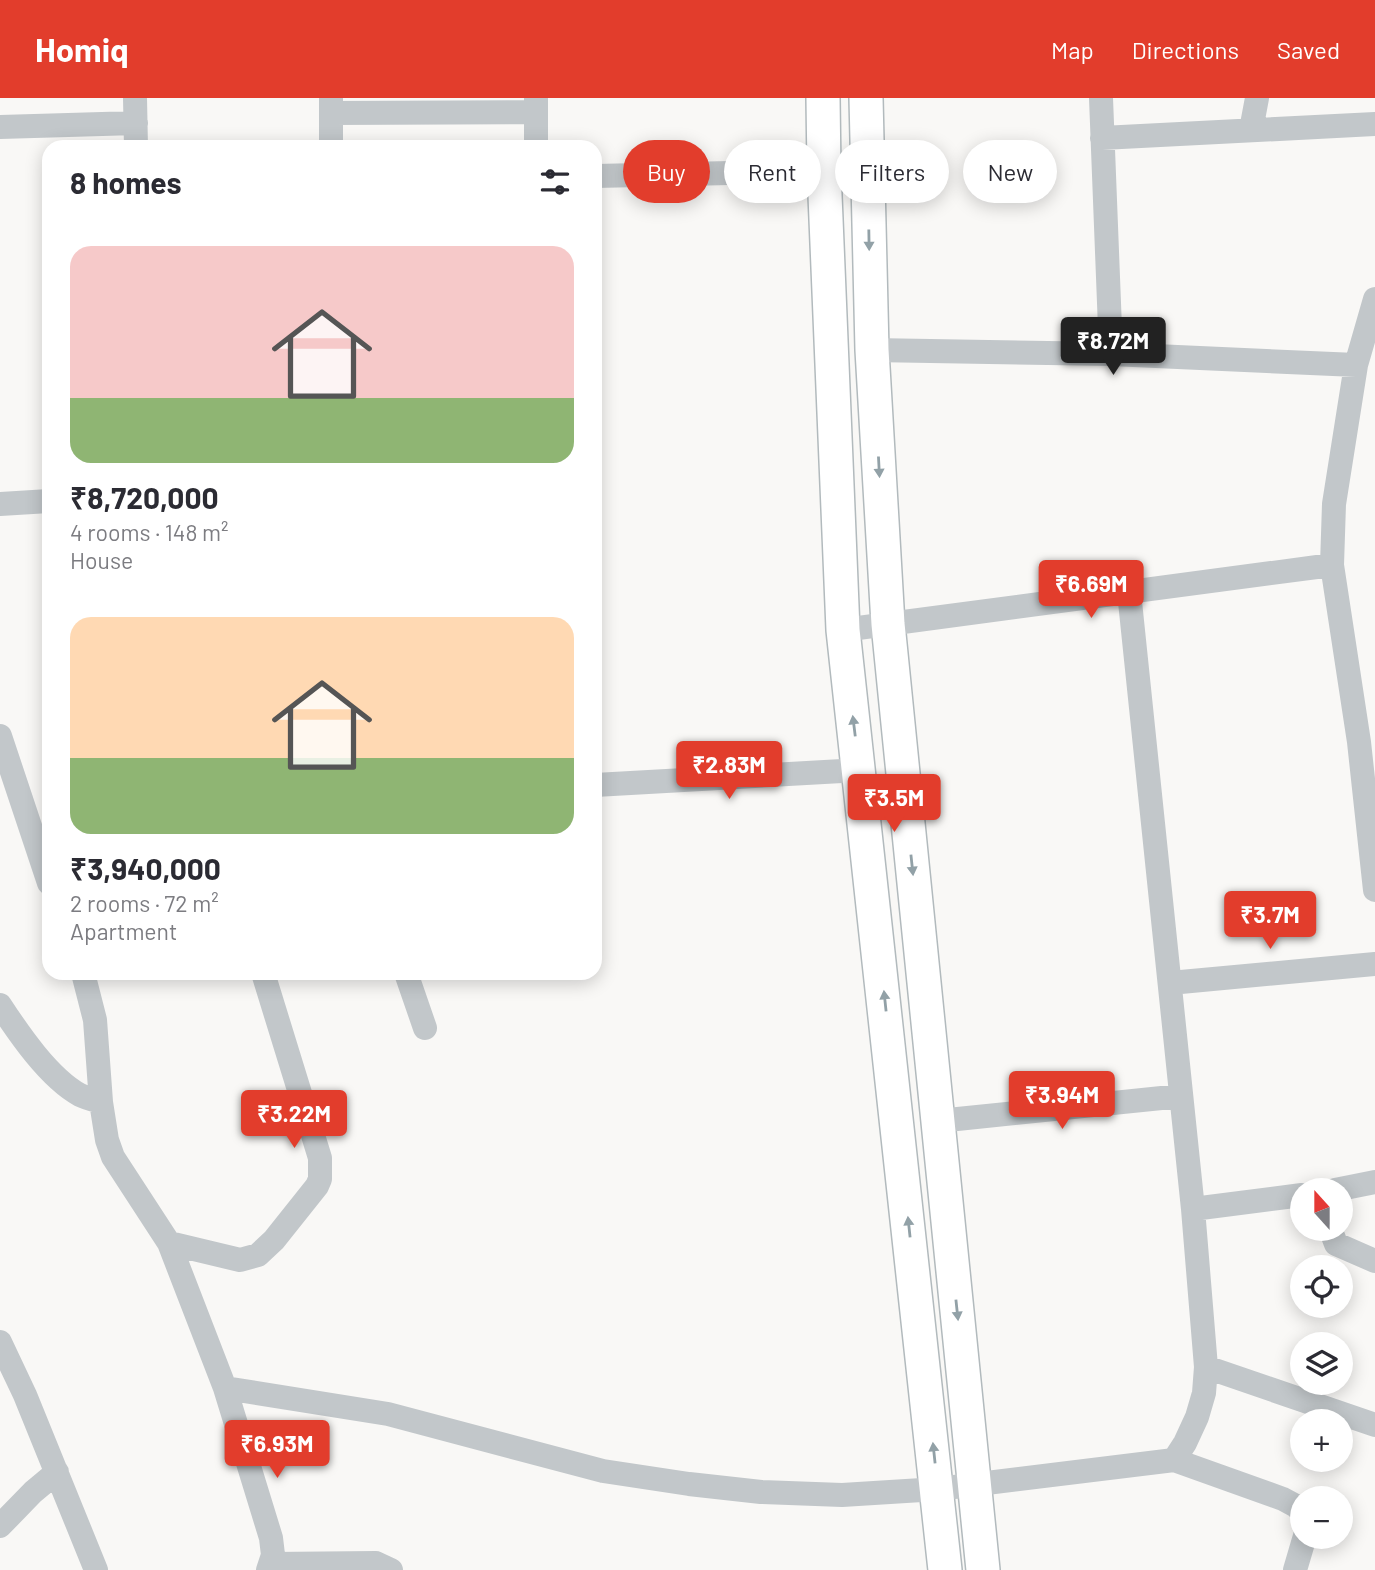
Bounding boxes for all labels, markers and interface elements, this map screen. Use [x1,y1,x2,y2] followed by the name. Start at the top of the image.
[35,29,129,69] text: Homiq
[1051,35,1094,64] text: Map
[1132,35,1239,64] text: Directions
[1277,35,1340,64] text: Saved
[623,140,710,203] chip: Buy
[724,140,821,203] chip: Rent
[835,140,949,203] chip: Filters
[963,140,1057,203] chip: New
[536,163,574,201] icon: filters
[70,164,181,200] text: 8 homes
[864,229,875,251] one-way arrow
[259,291,385,417] icon: home
[1056,317,1170,377] pin: ₹8.72M
[1077,326,1149,354] text: ₹8.72M
[873,456,884,478] one-way arrow
[70,479,219,515] text: ₹8,720,000
[70,518,229,546] text: 4 rooms · 148 m²
[70,546,133,574] text: House
[1034,560,1148,620] pin: ₹6.69M
[1055,569,1127,597] text: ₹6.69M
[259,662,385,788] icon: home
[849,715,860,737] one-way arrow
[672,742,786,801] pin: ₹2.83M
[692,750,766,778] text: ₹2.83M
[845,774,943,834] pin: ₹3.5M
[864,783,924,811] text: ₹3.5M
[70,850,221,886] text: ₹3,940,000
[907,854,918,876] one-way arrow
[70,889,219,917] text: 2 rooms · 72 m²
[1221,892,1319,951] pin: ₹3.7M
[1240,900,1300,928] text: ₹3.7M
[70,917,177,945] text: Apartment
[879,990,890,1012] one-way arrow
[1005,1072,1119,1131] pin: ₹3.94M
[1025,1080,1099,1108] text: ₹3.94M
[237,1090,351,1150] pin: ₹3.22M
[257,1099,331,1127] text: ₹3.22M
[1290,1178,1353,1241] north arrow
[1290,1178,1353,1549] map controls
[904,1216,915,1238] one-way arrow
[1290,1255,1353,1318] button: locate
[952,1299,963,1321] one-way arrow
[1290,1332,1353,1395] button: layers
[1290,1409,1353,1472] button: +
[220,1420,334,1480] pin: ₹6.93M
[241,1429,313,1457] text: ₹6.93M
[928,1442,939,1464] one-way arrow
[1290,1486,1353,1549] button: −

